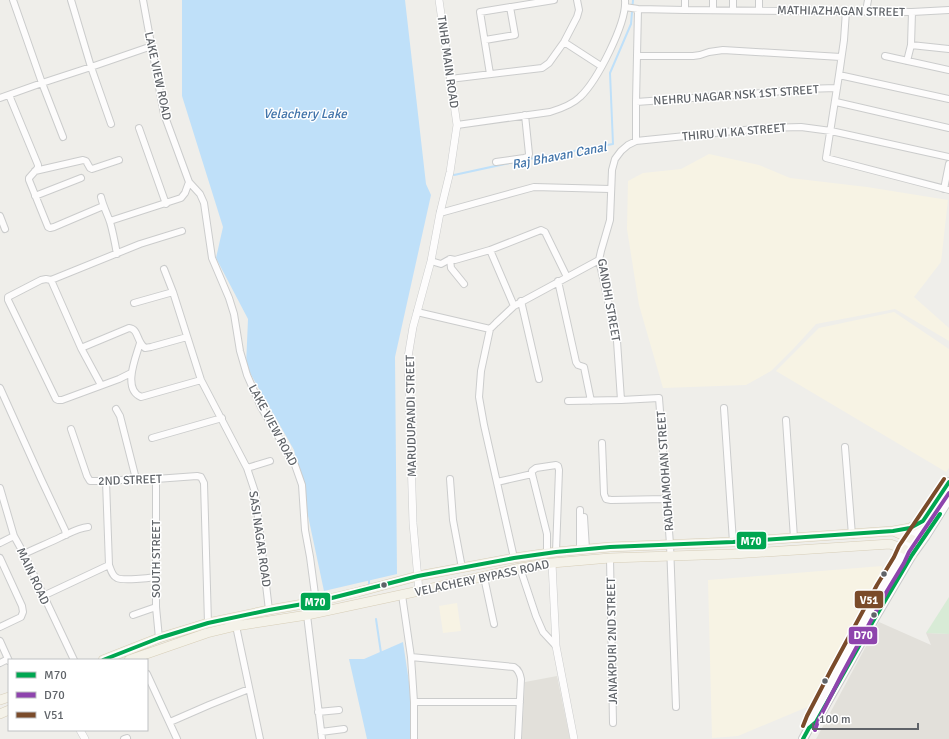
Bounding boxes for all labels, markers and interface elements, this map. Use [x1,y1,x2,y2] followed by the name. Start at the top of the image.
[777,3,905,20] street label: MATHIAZHAGAN STREET
[434,15,461,110] street label: TNHB MAIN ROAD
[141,31,174,122] street label: LAKE VIEW ROAD
[653,82,819,109] street label: NEHRU NAGAR NSK 1ST STREET
[263,106,348,122] water label: Velachery Lake
[681,120,787,145] street label: THIRU VI KA STREET
[510,139,609,173] water label: Raj Bhavan Canal
[594,257,623,343] street label: GANDHI STREET
[403,355,420,477] street label: MARUDUPANDI STREET
[245,382,300,469] street label: LAKE VIEW ROAD
[654,410,677,532] street label: RADHAMOHAN STREET
[98,472,162,489] street label: 2ND STREET
[245,490,274,588] street label: SASI NAGAR ROAD
[149,520,164,598] street label: SOUTH STREET
[736,531,767,550] line badge: M70
[740,535,762,548] text: M70
[13,545,52,607] street label: MAIN ROAD
[414,557,551,600] street label: VELACHERY BYPASS ROAD
[879,569,889,579] unlabelled marker
[604,577,621,705] street label: JANAKPURI 2ND STREET
[379,580,389,590] unlabelled marker
[854,590,884,609] line badge: V51
[300,592,331,611] line badge: M70
[860,594,878,607] text: V51
[304,596,326,609] text: M70
[869,610,879,620] unlabelled marker
[848,626,878,645] line badge: D70
[853,629,873,642] text: D70
[8,659,148,731] legend
[44,668,67,683] text: M70
[820,676,830,686] unlabelled marker
[44,688,65,703] text: D70
[813,705,918,731] scale bar
[44,708,64,723] text: V51
[819,712,851,727] text: 100 m

